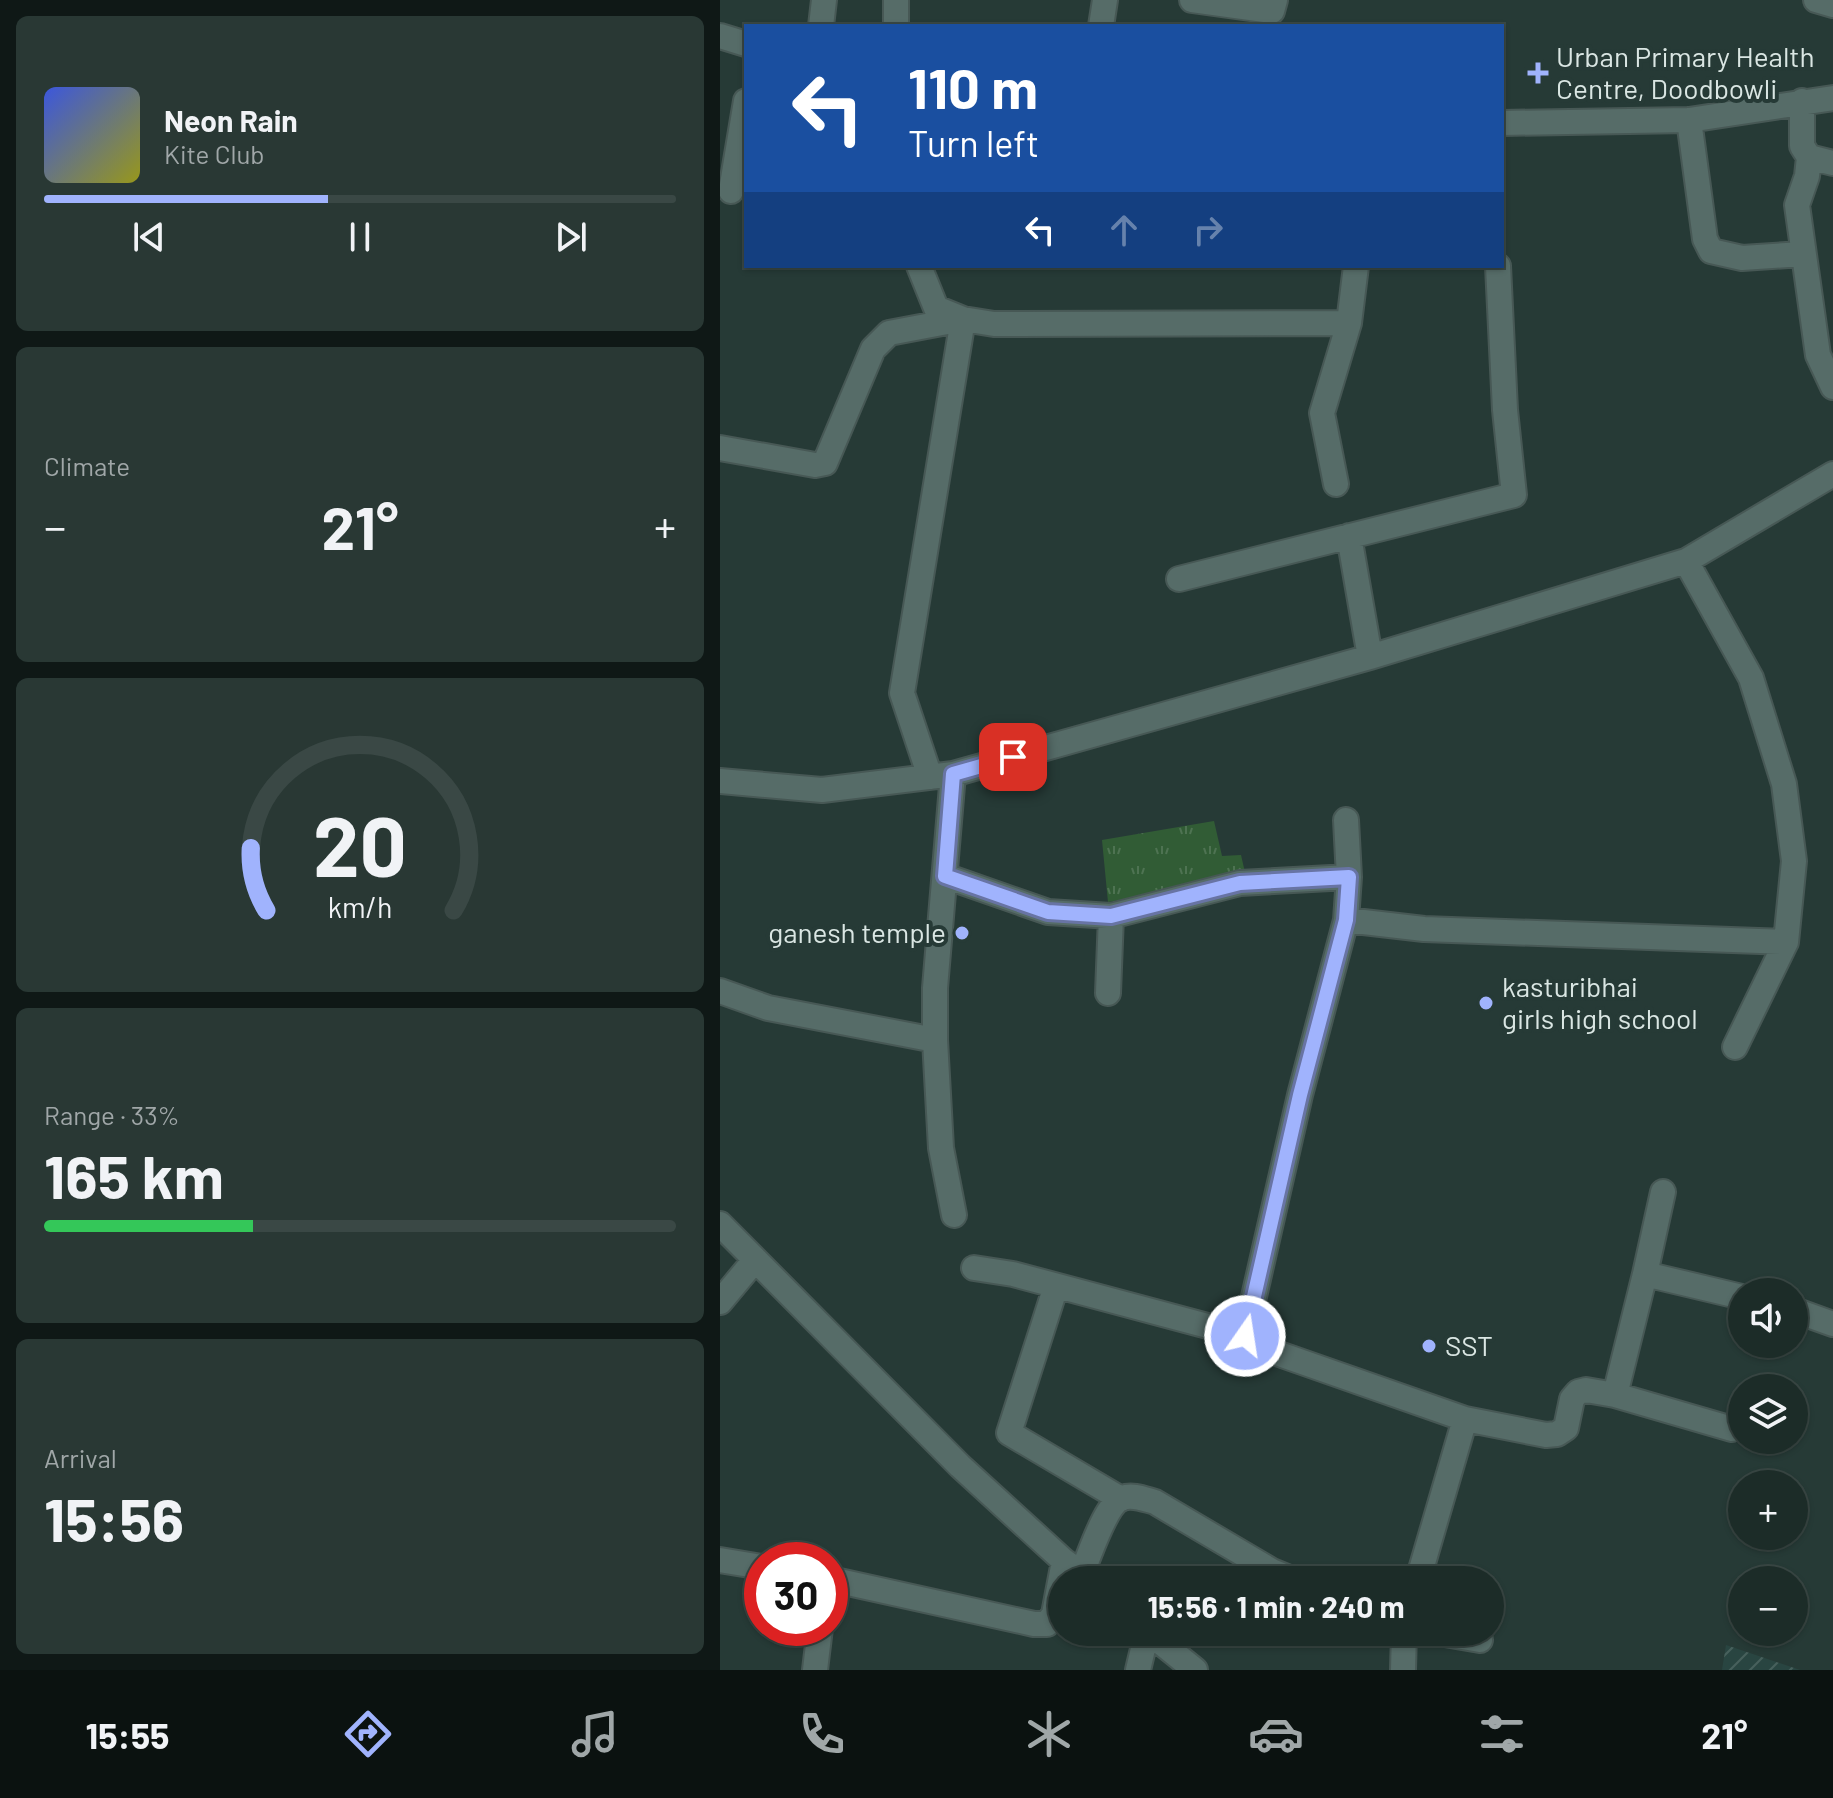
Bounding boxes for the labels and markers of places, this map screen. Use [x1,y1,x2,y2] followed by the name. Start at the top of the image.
[1556,39,1815,105] place label: Urban Primary Health Centre, Doodbowli
[1527,62,1549,84] marker: Urban Primary Health Centre, Doodbowli
[979,723,1047,791] pin
[768,915,946,949] place label: ganesh temple
[953,924,971,942] marker: ganesh temple
[1502,969,1698,1035] place label: kasturibhai girls high school
[1477,994,1495,1012] marker: kasturibhai girls high school
[1445,1328,1493,1362] place label: SST
[1420,1337,1438,1355] marker: SST

